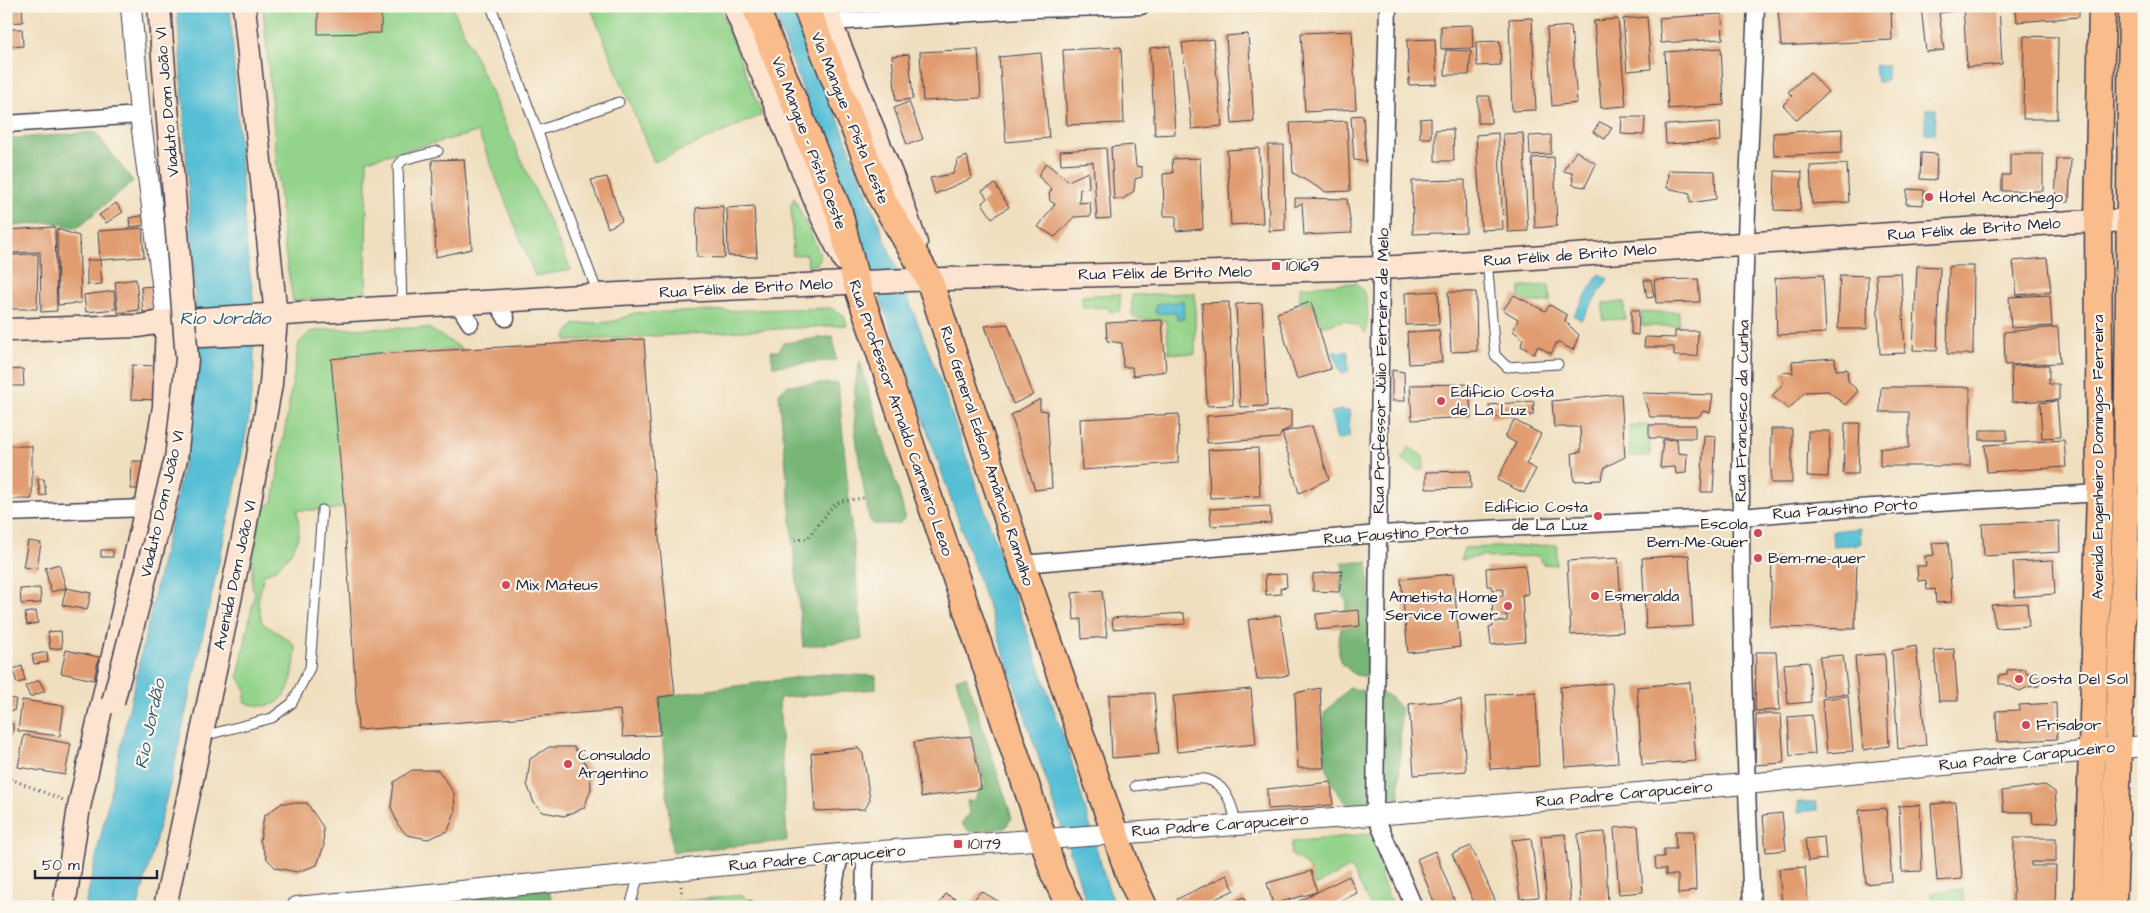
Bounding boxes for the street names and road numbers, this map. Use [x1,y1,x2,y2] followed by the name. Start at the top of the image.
[149,26,185,178] street label: Viaduto Dom João VI
[804,29,895,208] street label: Via Mangue - Pista Leste
[765,53,852,233] street label: Via Mangue - Pista Oeste
[1887,212,2061,246] street label: Rua Félix de Brito Melo
[1368,228,1394,514] street label: Rua Professor Júlio Ferreira de Melo
[1483,238,1657,272] street label: Rua Félix de Brito Melo
[1078,260,1252,286] street label: Rua Félix de Brito Melo
[659,272,833,304] street label: Rua Félix de Brito Melo
[843,277,959,559] street label: Rua Professor Arnaldo Carneiro Leao
[2087,314,2110,600] street label: Avenida Engenheiro Domingos Ferreira
[1729,320,1755,502] street label: Rua Francisco da Cunha
[935,323,1039,589] street label: Rua General Edson Amâncio Ramalho
[134,428,190,580] street label: Viaduto Dom João VI
[1772,493,1918,525] street label: Rua Faustino Porto
[208,498,262,652] street label: Avenida Dom João VI
[1323,518,1469,550] street label: Rua Faustino Porto
[1938,736,2116,776] street label: Rua Padre Carapuceiro
[1535,775,1713,813] street label: Rua Padre Carapuceiro
[1131,808,1309,842] street label: Rua Padre Carapuceiro
[728,839,906,877] street label: Rua Padre Carapuceiro

